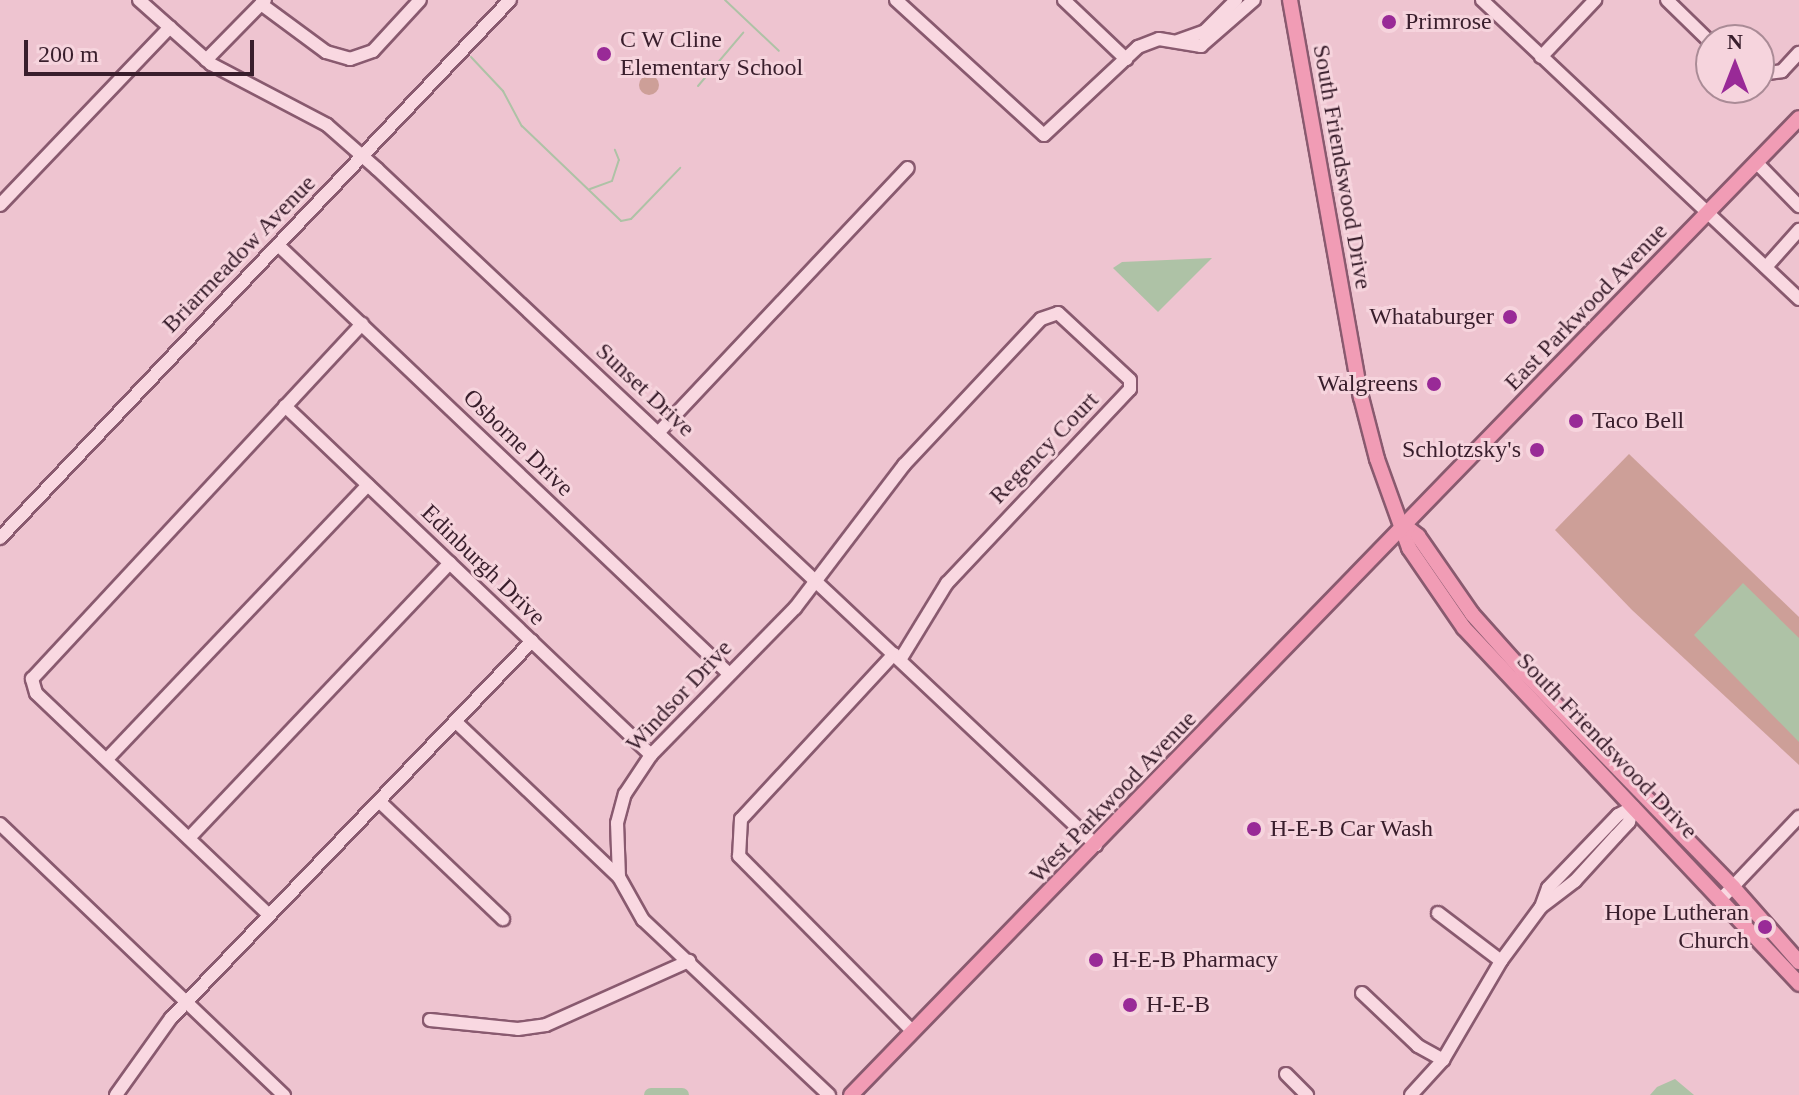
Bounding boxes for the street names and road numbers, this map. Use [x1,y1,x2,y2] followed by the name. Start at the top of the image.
[1306,42,1378,292] street label: South Friendswood Drive
[156,169,322,339] street label: Briarmeadow Avenue
[1498,217,1674,397] street label: East Parkwood Avenue
[590,337,700,443] street label: Sunset Drive
[457,383,579,503] street label: Osborne Drive
[983,386,1105,510] street label: Regency Court
[415,499,551,631] street label: Edinburgh Drive
[620,634,738,758] street label: Windsor Drive
[1511,647,1703,845] street label: South Friendswood Drive
[1023,704,1203,890] street label: West Parkwood Avenue

